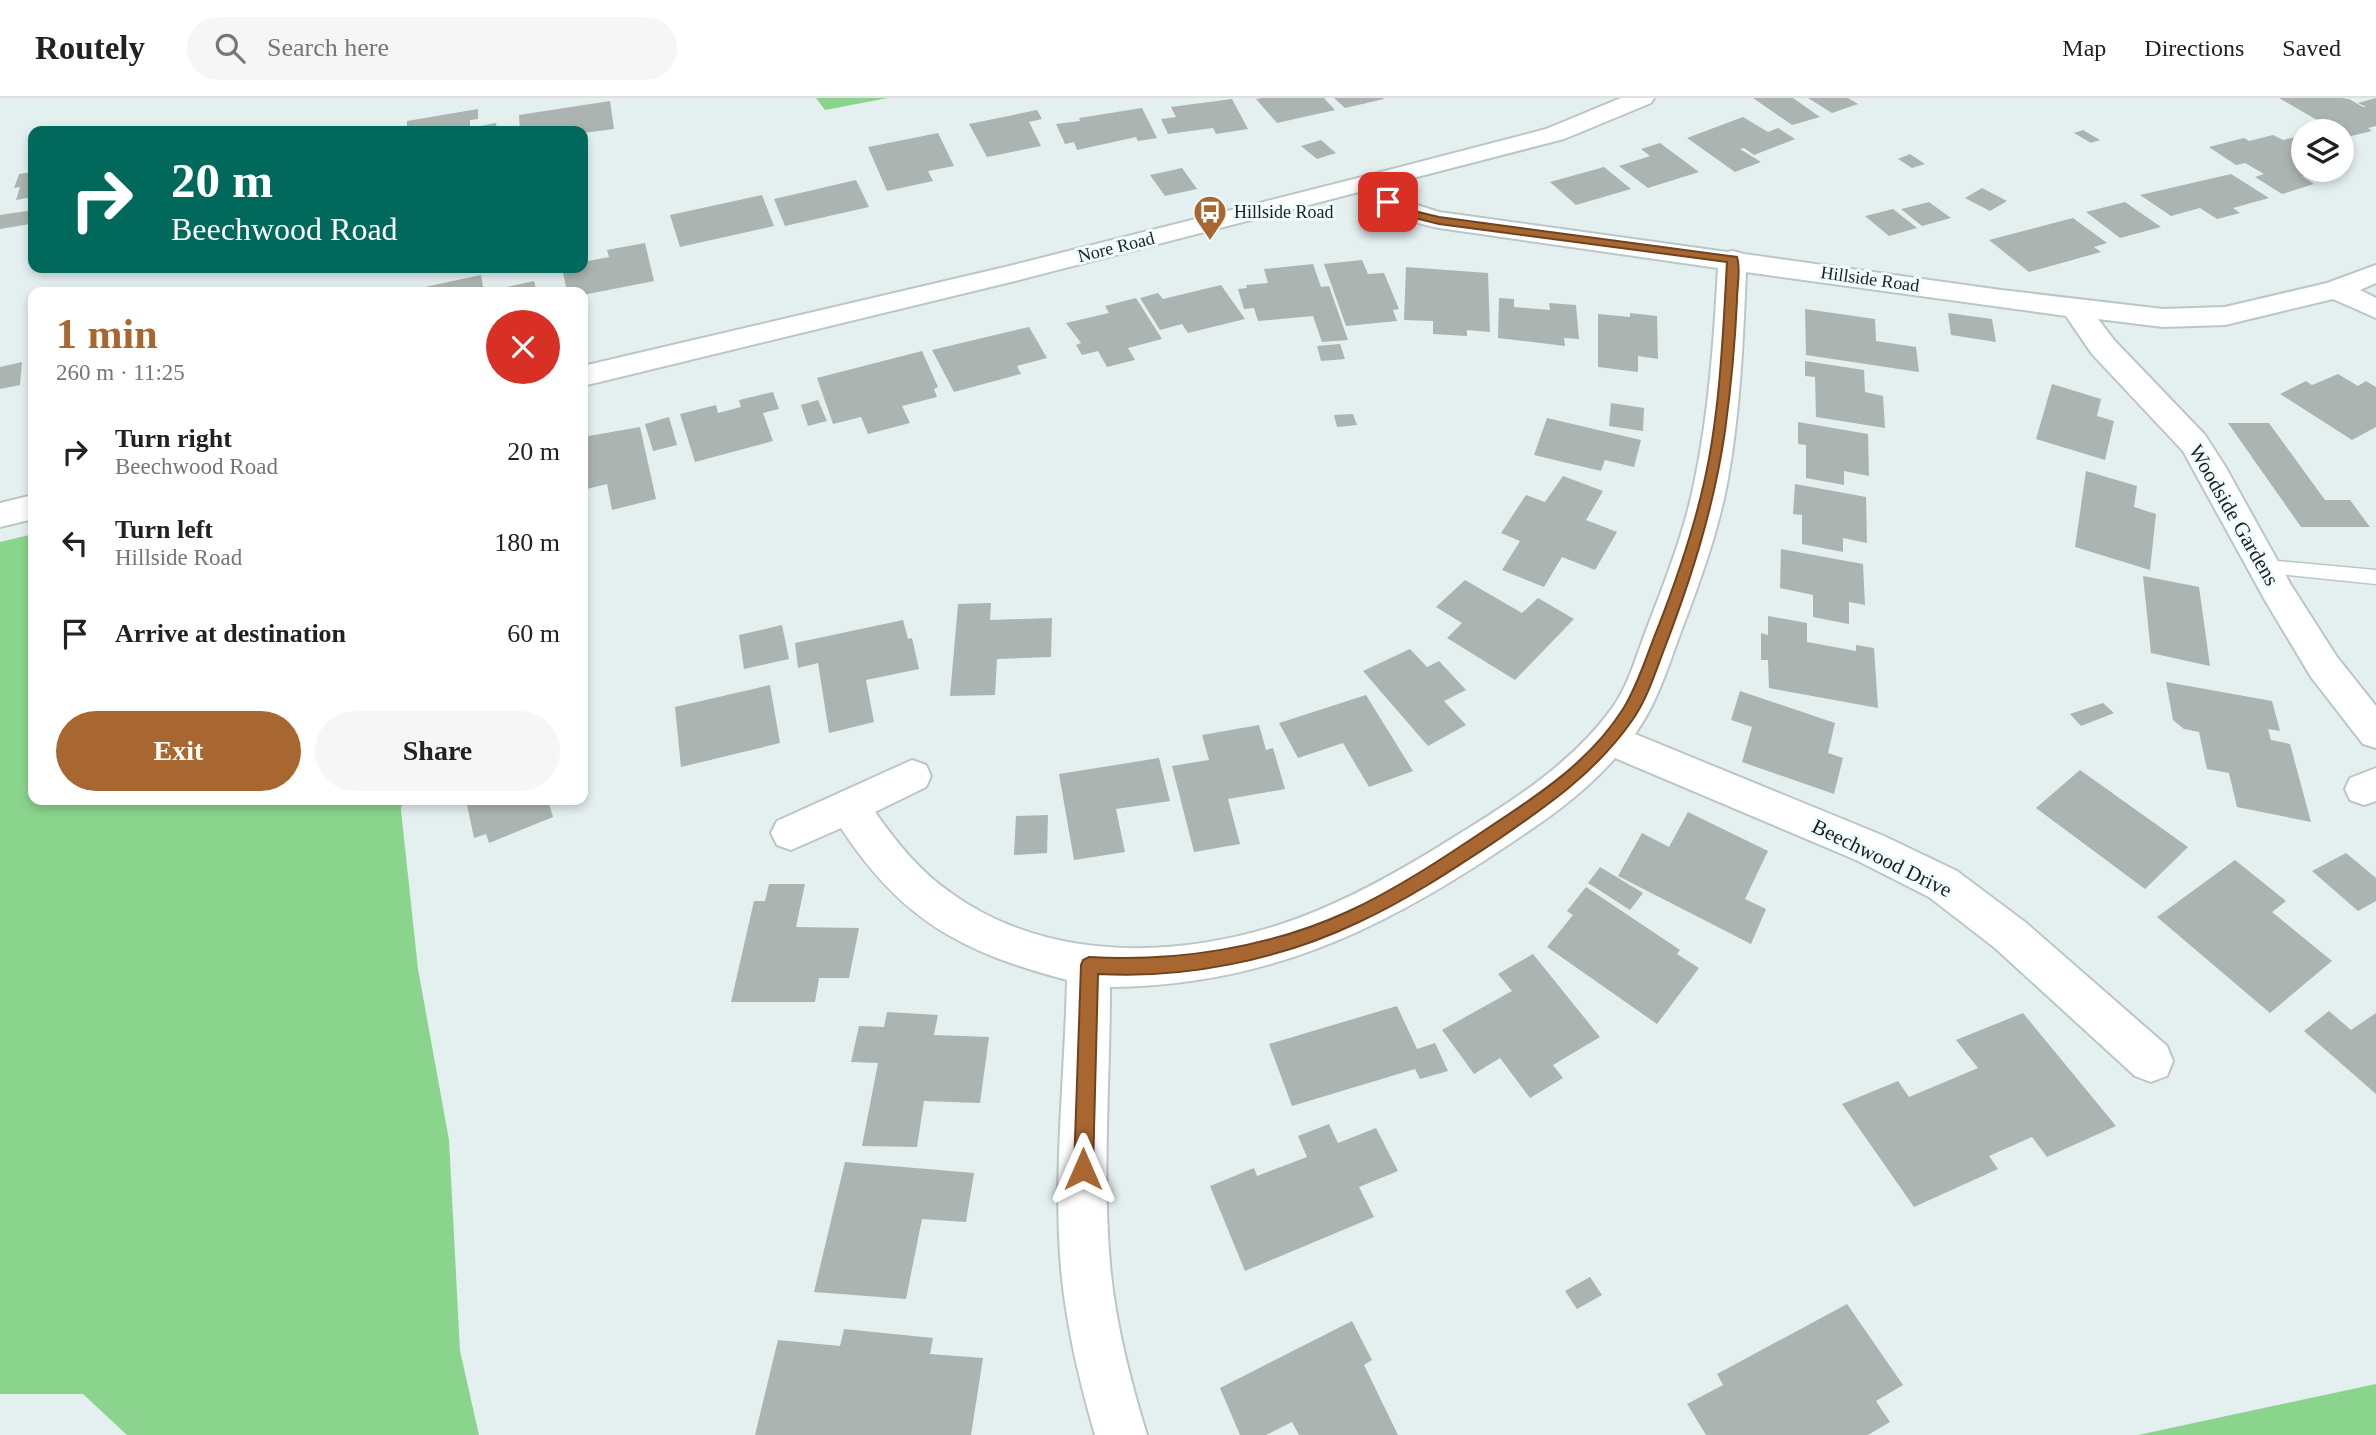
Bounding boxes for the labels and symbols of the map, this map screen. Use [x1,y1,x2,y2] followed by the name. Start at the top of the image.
[1358,172,1418,232] pin
[1191,193,1229,242] bus stop icon: Hillside Road
[1234,202,1334,222] place label: Hillside Road
[1076,228,1156,266] street label: Nore Road
[1819,262,1921,296] street label: Hillside Road
[2184,440,2284,590] street label: Woodside Gardens
[1808,814,1956,902] street label: Beechwood Drive
[1046,1132,1120,1206] position arrow

